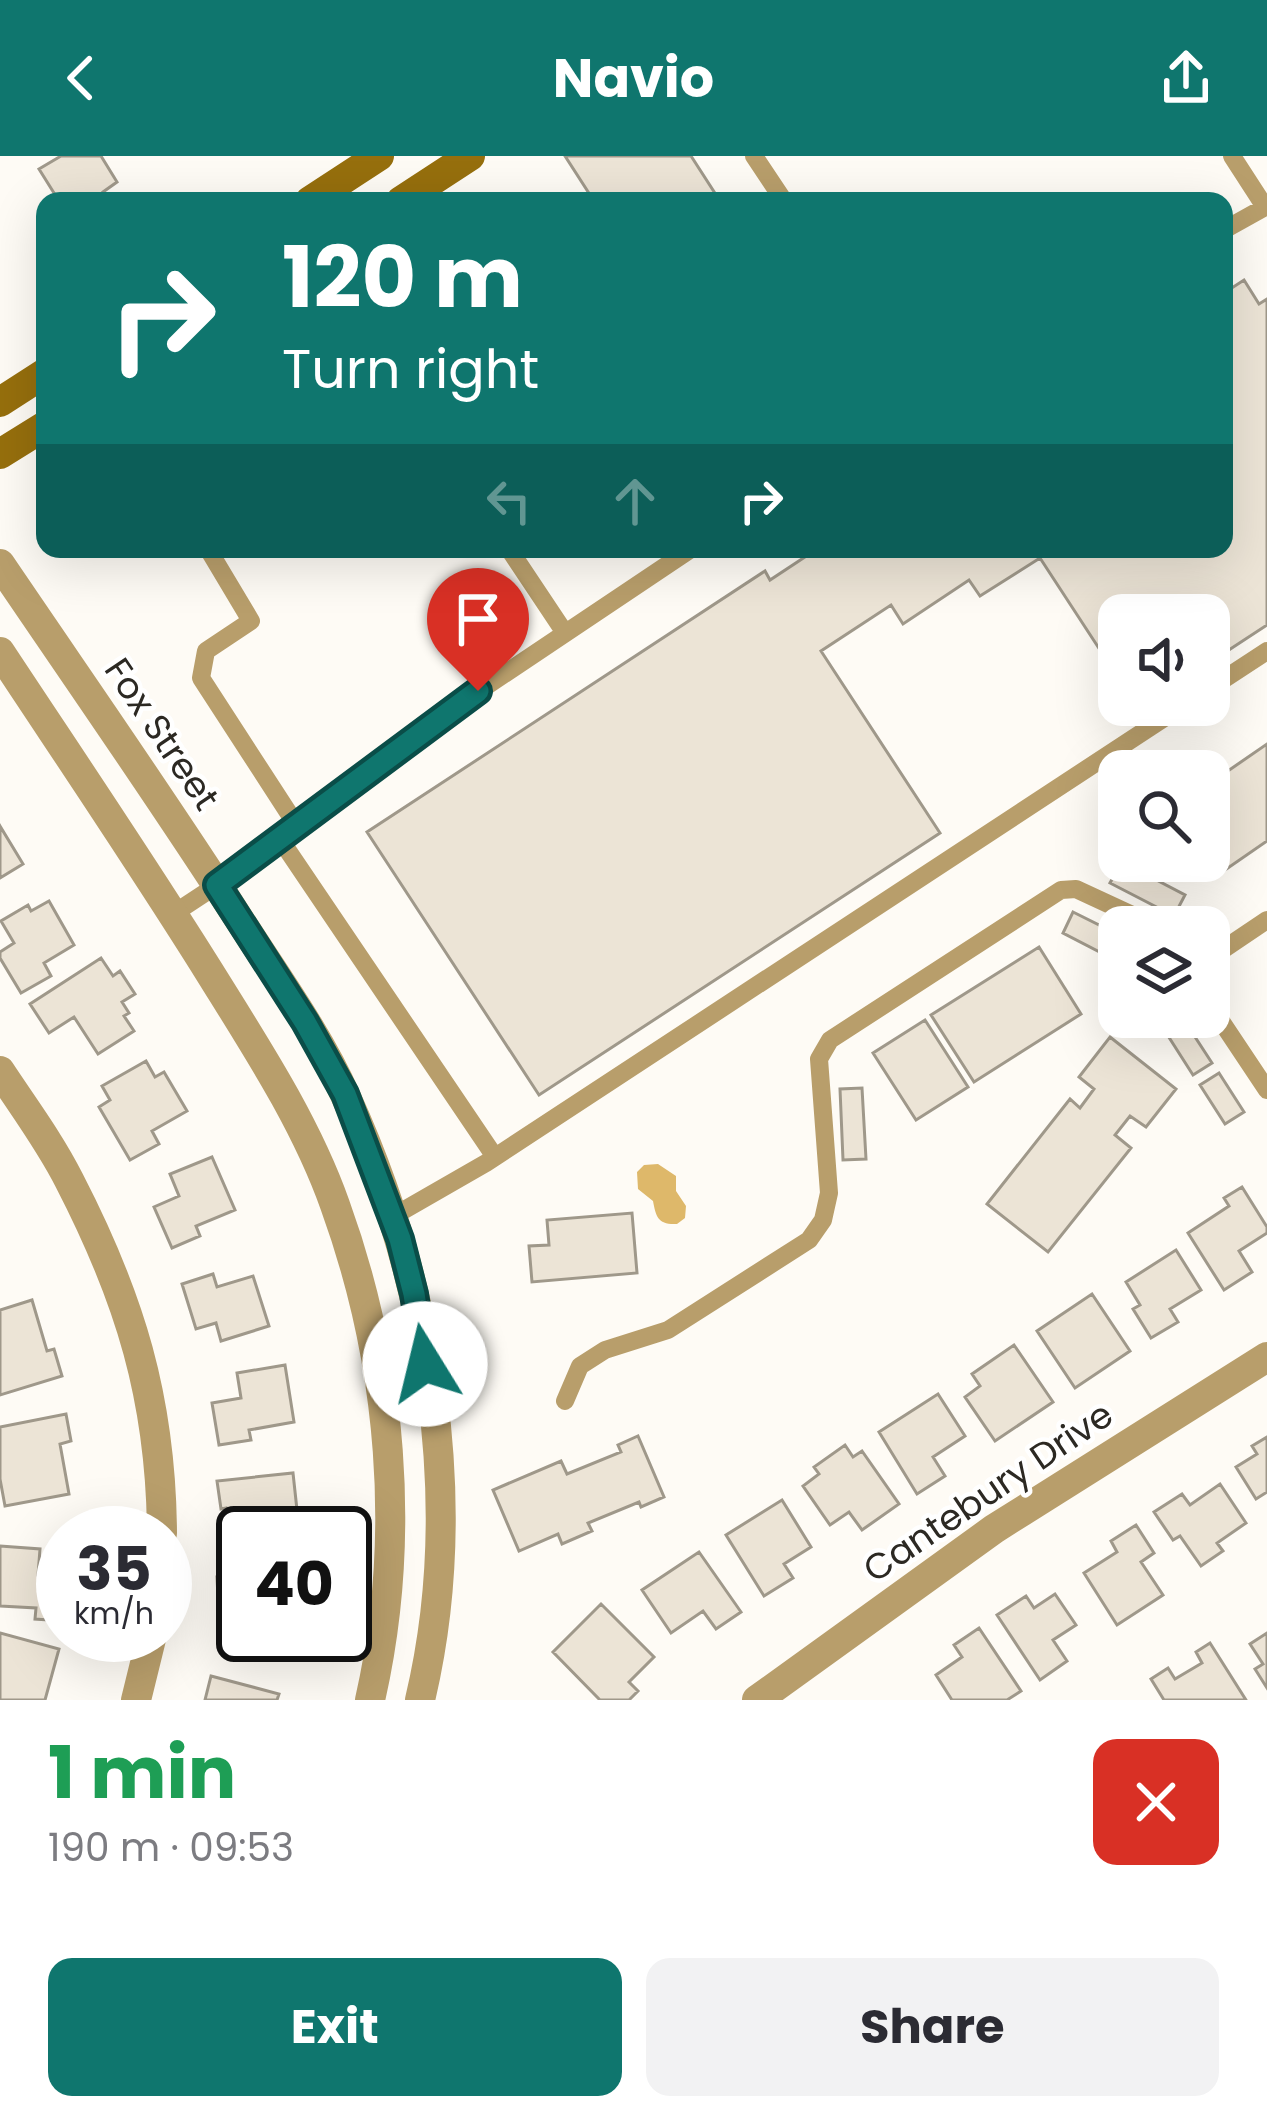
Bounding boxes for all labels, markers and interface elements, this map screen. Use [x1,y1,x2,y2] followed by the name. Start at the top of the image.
[553,40,714,116] text: Navio
[48,45,114,111] icon: back
[1153,45,1219,111] icon: share
[282,219,523,336] text: 120 m
[84,240,240,396] icon: right
[282,331,539,407] text: Turn right
[476,468,542,534] icon: left
[602,468,668,534] icon: ahead
[728,468,794,534] icon: right
[427,568,529,691] pin
[445,586,511,652] icon: arrive
[1098,594,1230,1038] map controls
[1098,594,1230,726] button: sound
[92,648,232,820] street label: Fox Street
[1098,750,1230,882] button: search
[1098,906,1230,1038] button: layers
[362,1301,488,1427] position arrow
[853,1389,1123,1595] street label: Cantebury Drive
[216,1506,372,1662] speed limit sign: 40
[76,1527,152,1611] text: 35
[74,1592,154,1635] text: km/h
[48,1722,236,1823] text: 1 min
[1093,1739,1219,1865] button: close
[48,1820,294,1875] text: 190 m · 09:53
[48,1958,622,2096] button: Exit
[646,1958,1219,2096] button: Share

